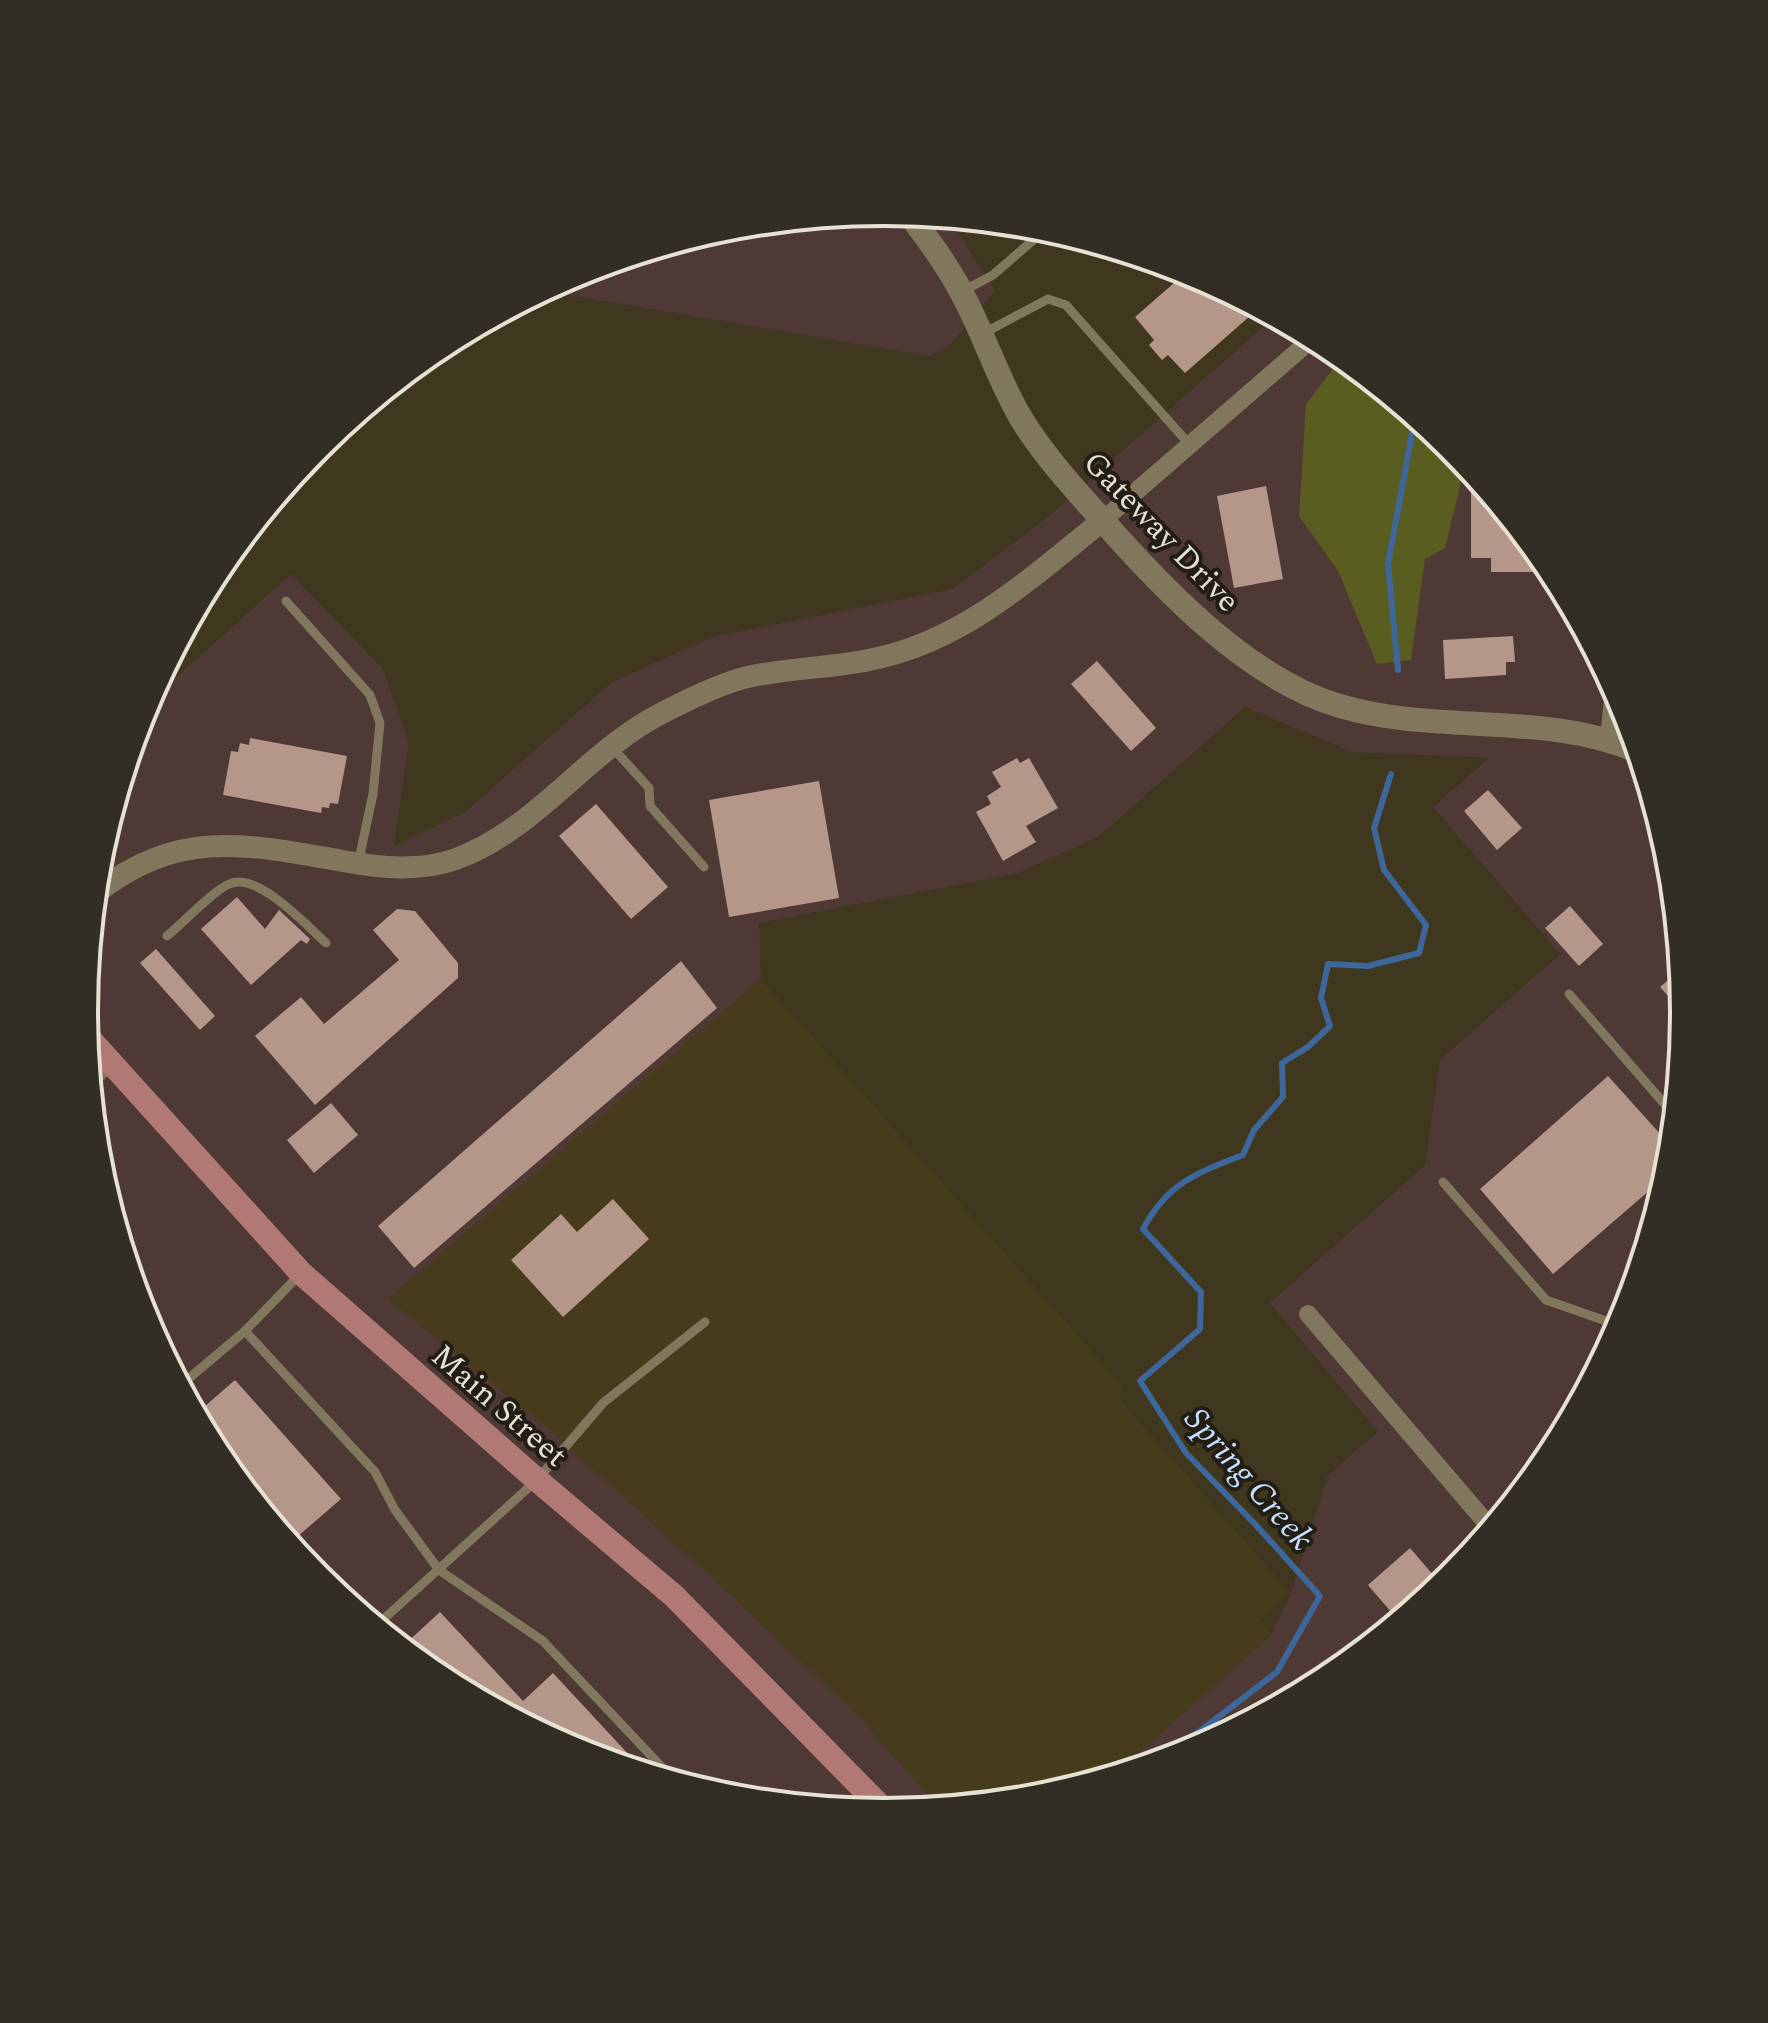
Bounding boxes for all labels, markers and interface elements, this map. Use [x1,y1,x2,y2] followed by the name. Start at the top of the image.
[1071,440,1251,624] street label: Gateway Drive
[420,1333,578,1479] street label: Main Street
[1171,1396,1326,1563] water label: Spring Creek

